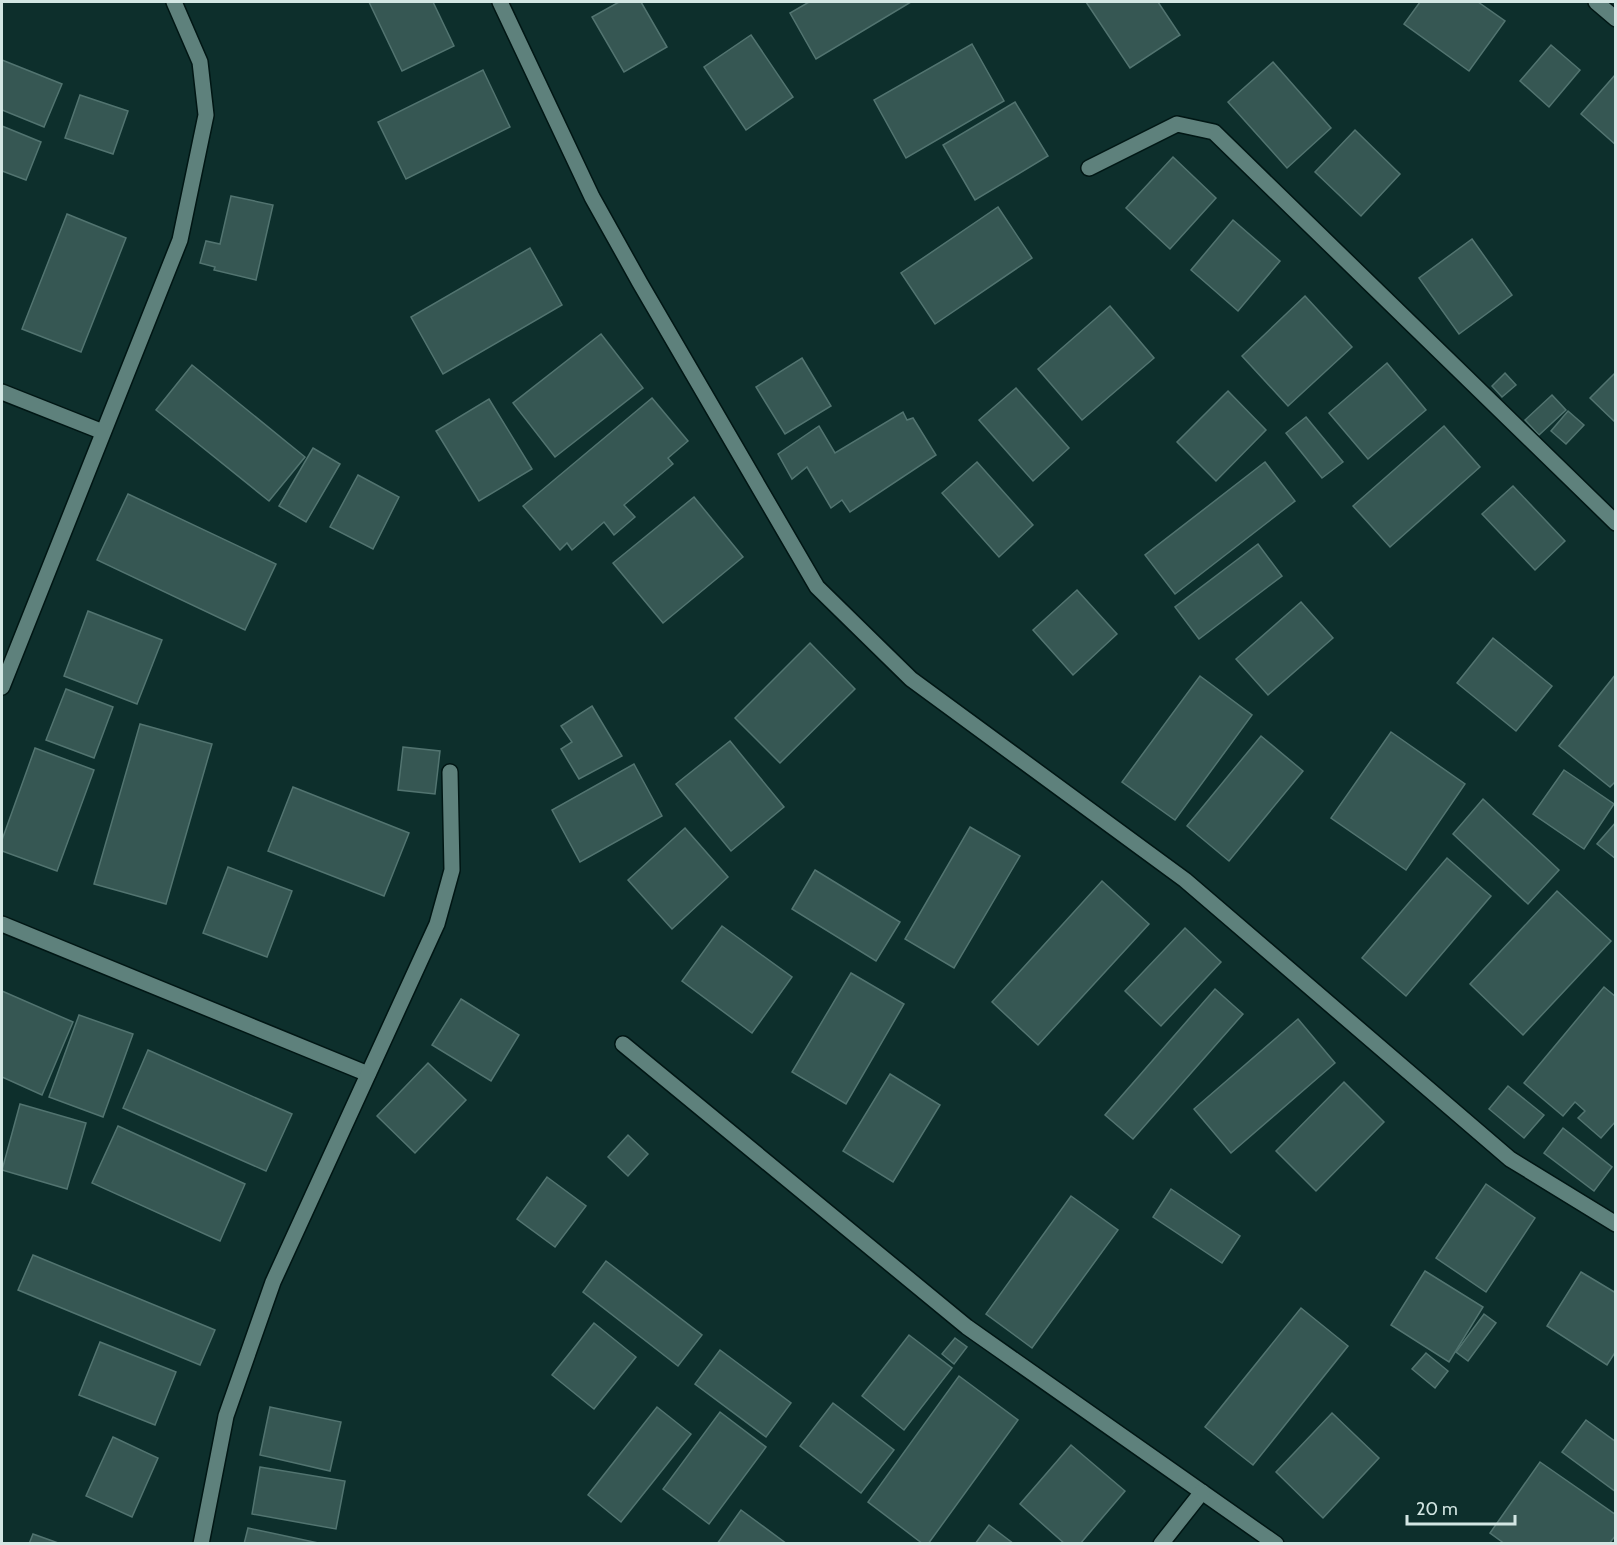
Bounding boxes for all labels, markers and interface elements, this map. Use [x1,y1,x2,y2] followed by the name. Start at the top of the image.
[1407,1488,1515,1526] scale bar
[1416,1498,1458,1520] text: 20 m

